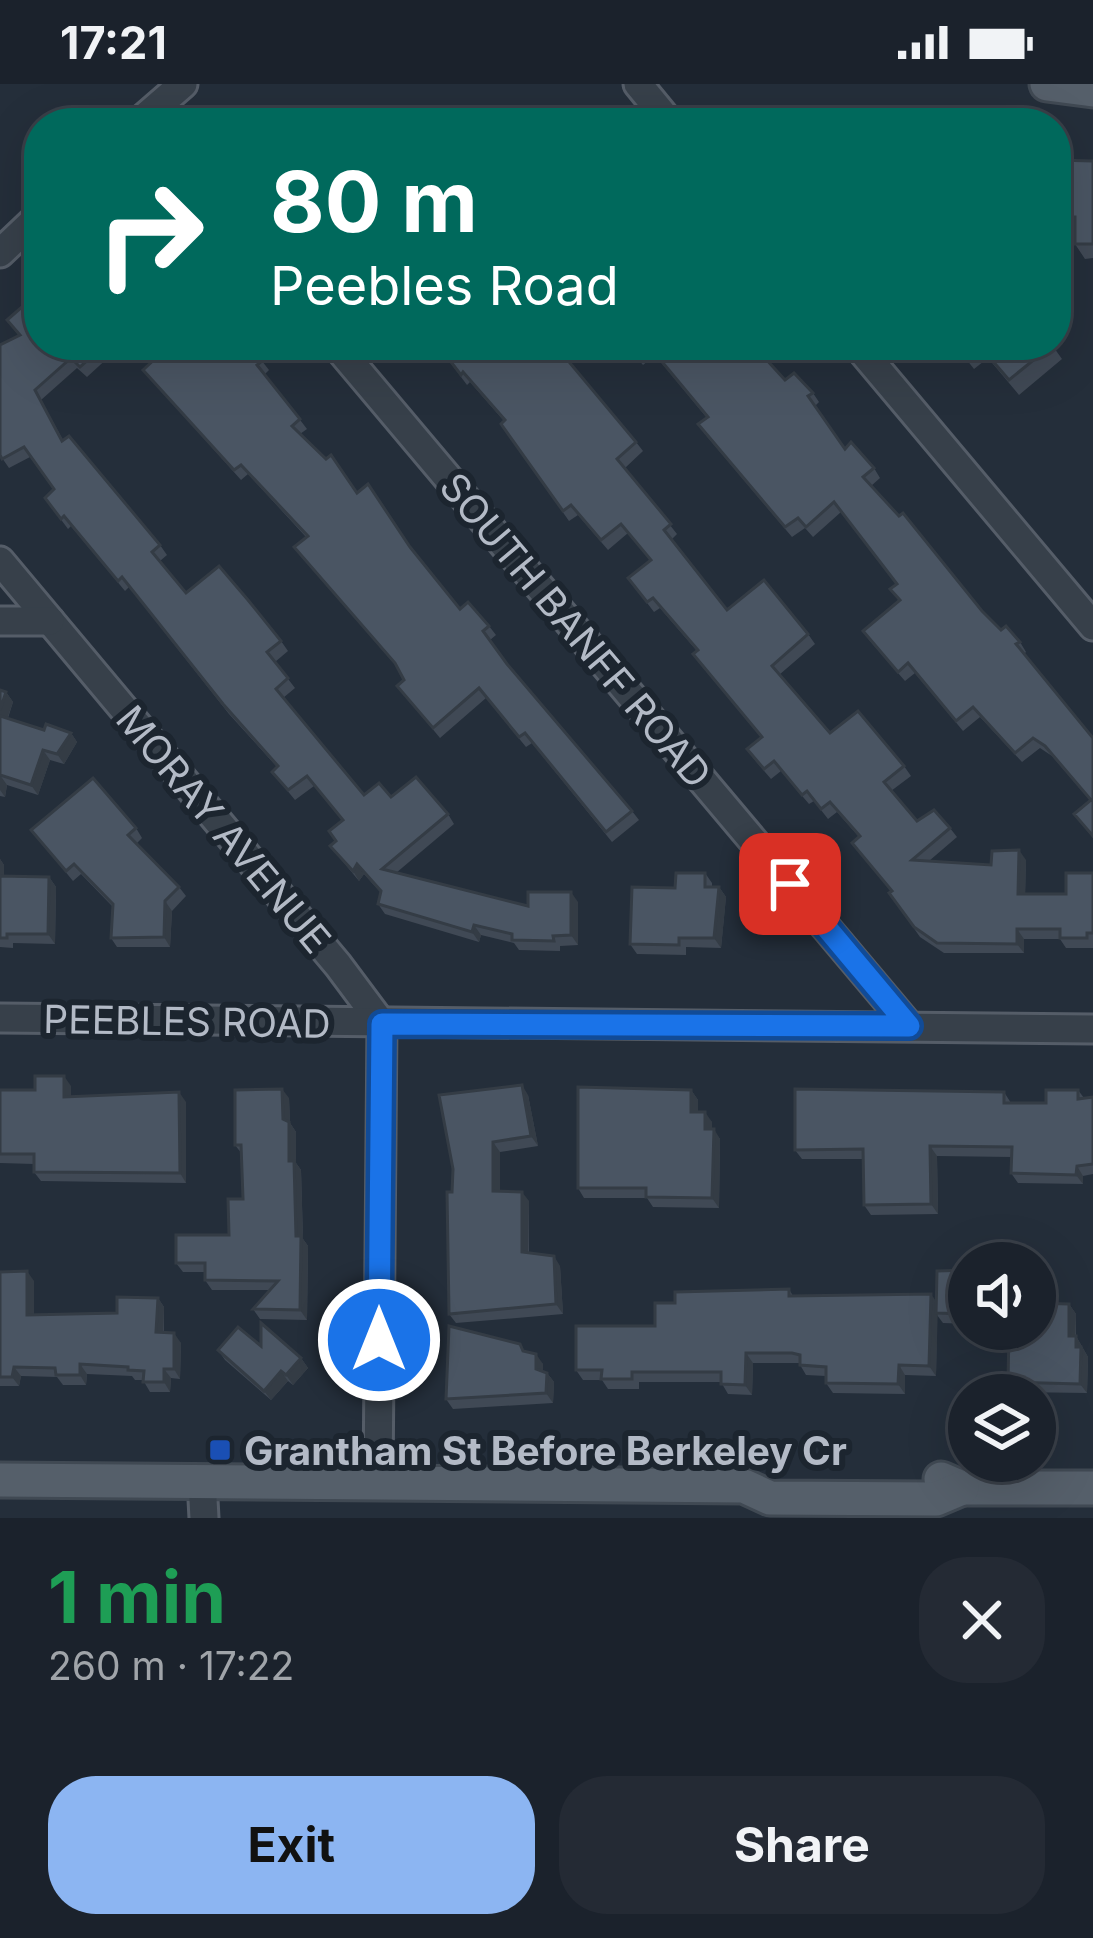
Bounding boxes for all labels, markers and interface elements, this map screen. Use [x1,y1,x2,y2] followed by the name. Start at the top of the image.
[60,15,167,70] text: 17:21
[270,151,478,252] text: 80 m
[72,156,228,312] icon: right
[270,253,619,318] text: Peebles Road
[431,463,721,797] street label: SOUTH BANFF ROAD
[107,696,341,962] street label: MORAY AVENUE
[739,833,841,935] pin
[757,851,823,917] icon: arrive
[43,995,331,1047] street label: PEEBLES ROAD
[948,1242,1056,1482] map controls
[948,1242,1056,1350] button: sound
[316,1277,442,1403] position arrow
[948,1374,1056,1482] button: layers
[244,1427,847,1474] place label: Grantham St Before Berkeley Cr
[207,1437,233,1463] marker: Grantham St Before Berkeley Cr
[48,1553,226,1640] text: 1 min
[919,1557,1045,1683] button: close
[48,1642,294,1689] text: 260 m · 17:22
[48,1776,535,1914] button: Exit
[559,1776,1045,1914] button: Share

